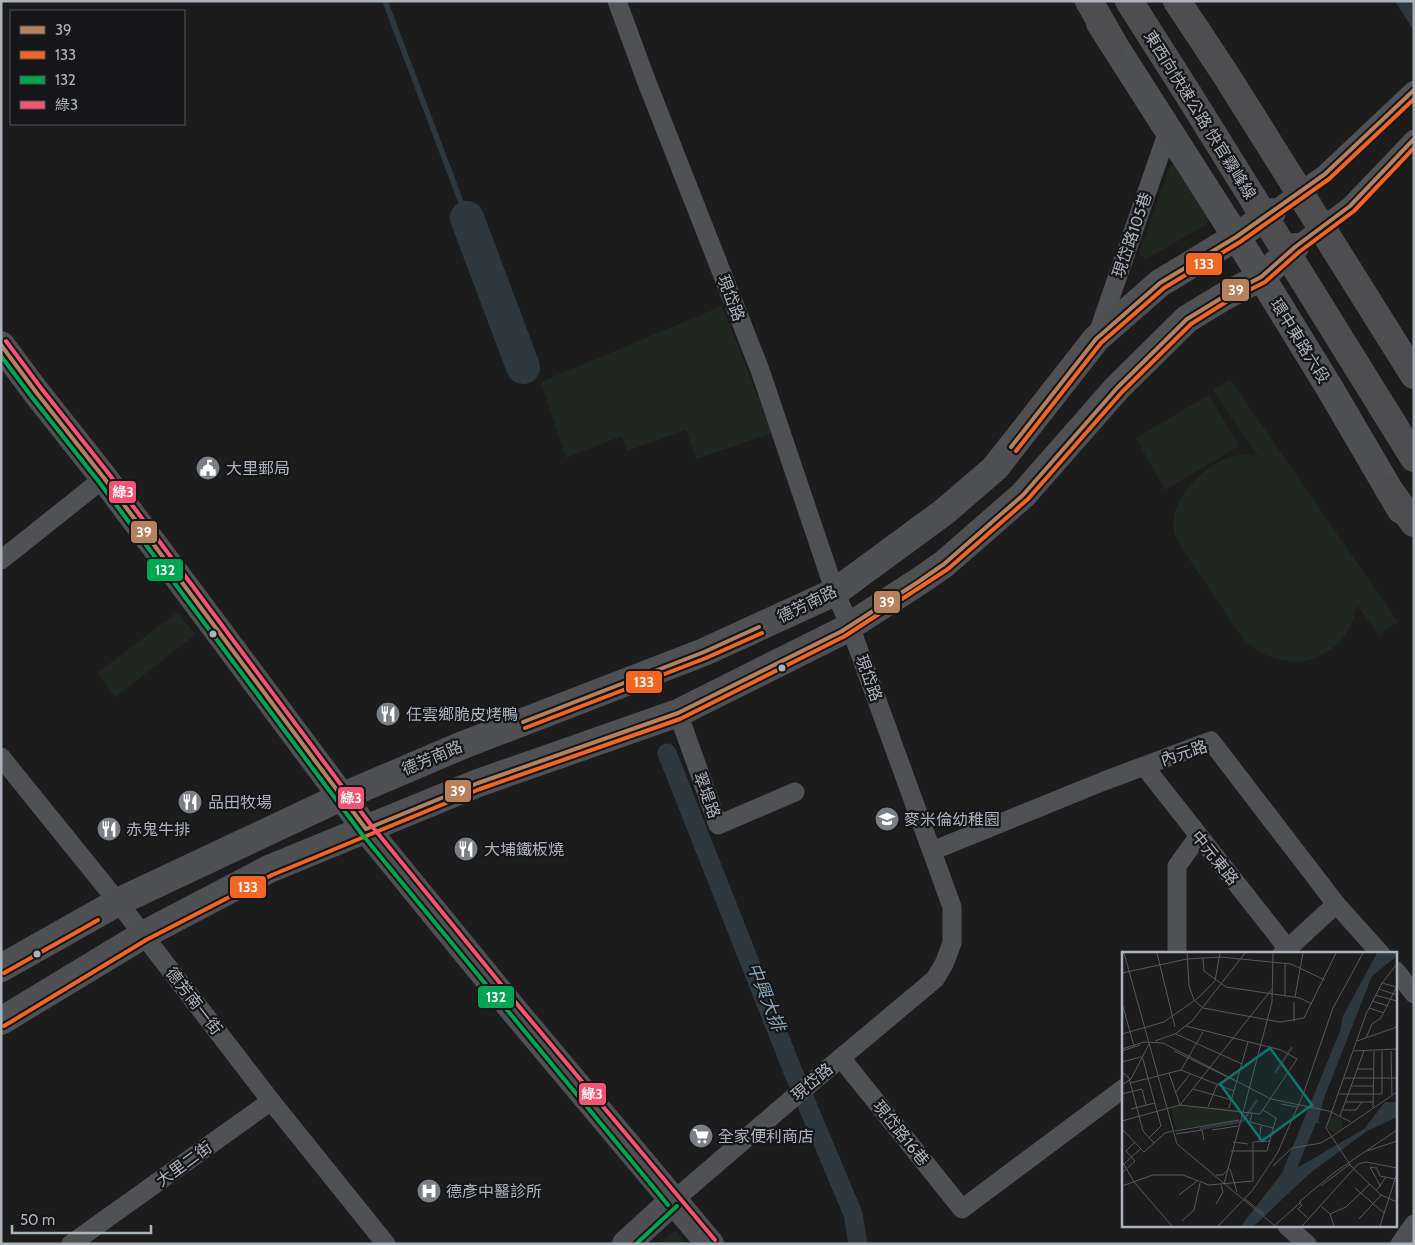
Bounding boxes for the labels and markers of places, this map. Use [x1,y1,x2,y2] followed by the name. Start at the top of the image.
[195,455,221,481] public building icon: 大里郵局
[226,459,290,478] place label: 大里郵局
[208,629,218,639] unlabelled marker
[777,663,787,673] unlabelled marker
[375,701,401,727] restaurant icon: 任雲鄉脆皮烤鴨
[406,705,518,724] place label: 任雲鄉脆皮烤鴨
[177,789,203,815] restaurant icon: 品田牧場
[208,793,272,812] place label: 品田牧場
[874,806,900,832] school or university icon: 麥米倫幼稚園
[904,810,1000,829] place label: 麥米倫幼稚園
[96,816,122,842] restaurant icon: 赤鬼牛排
[126,820,190,839] place label: 赤鬼牛排
[453,836,479,862] restaurant icon: 大埔鐵板燒
[484,840,564,859] place label: 大埔鐵板燒
[32,949,42,959] unlabelled marker
[688,1123,714,1149] supermarket icon: 全家便利商店
[718,1127,814,1146] place label: 全家便利商店
[416,1178,442,1204] hospital icon: 德彥中醫診所
[446,1182,542,1201] place label: 德彥中醫診所

